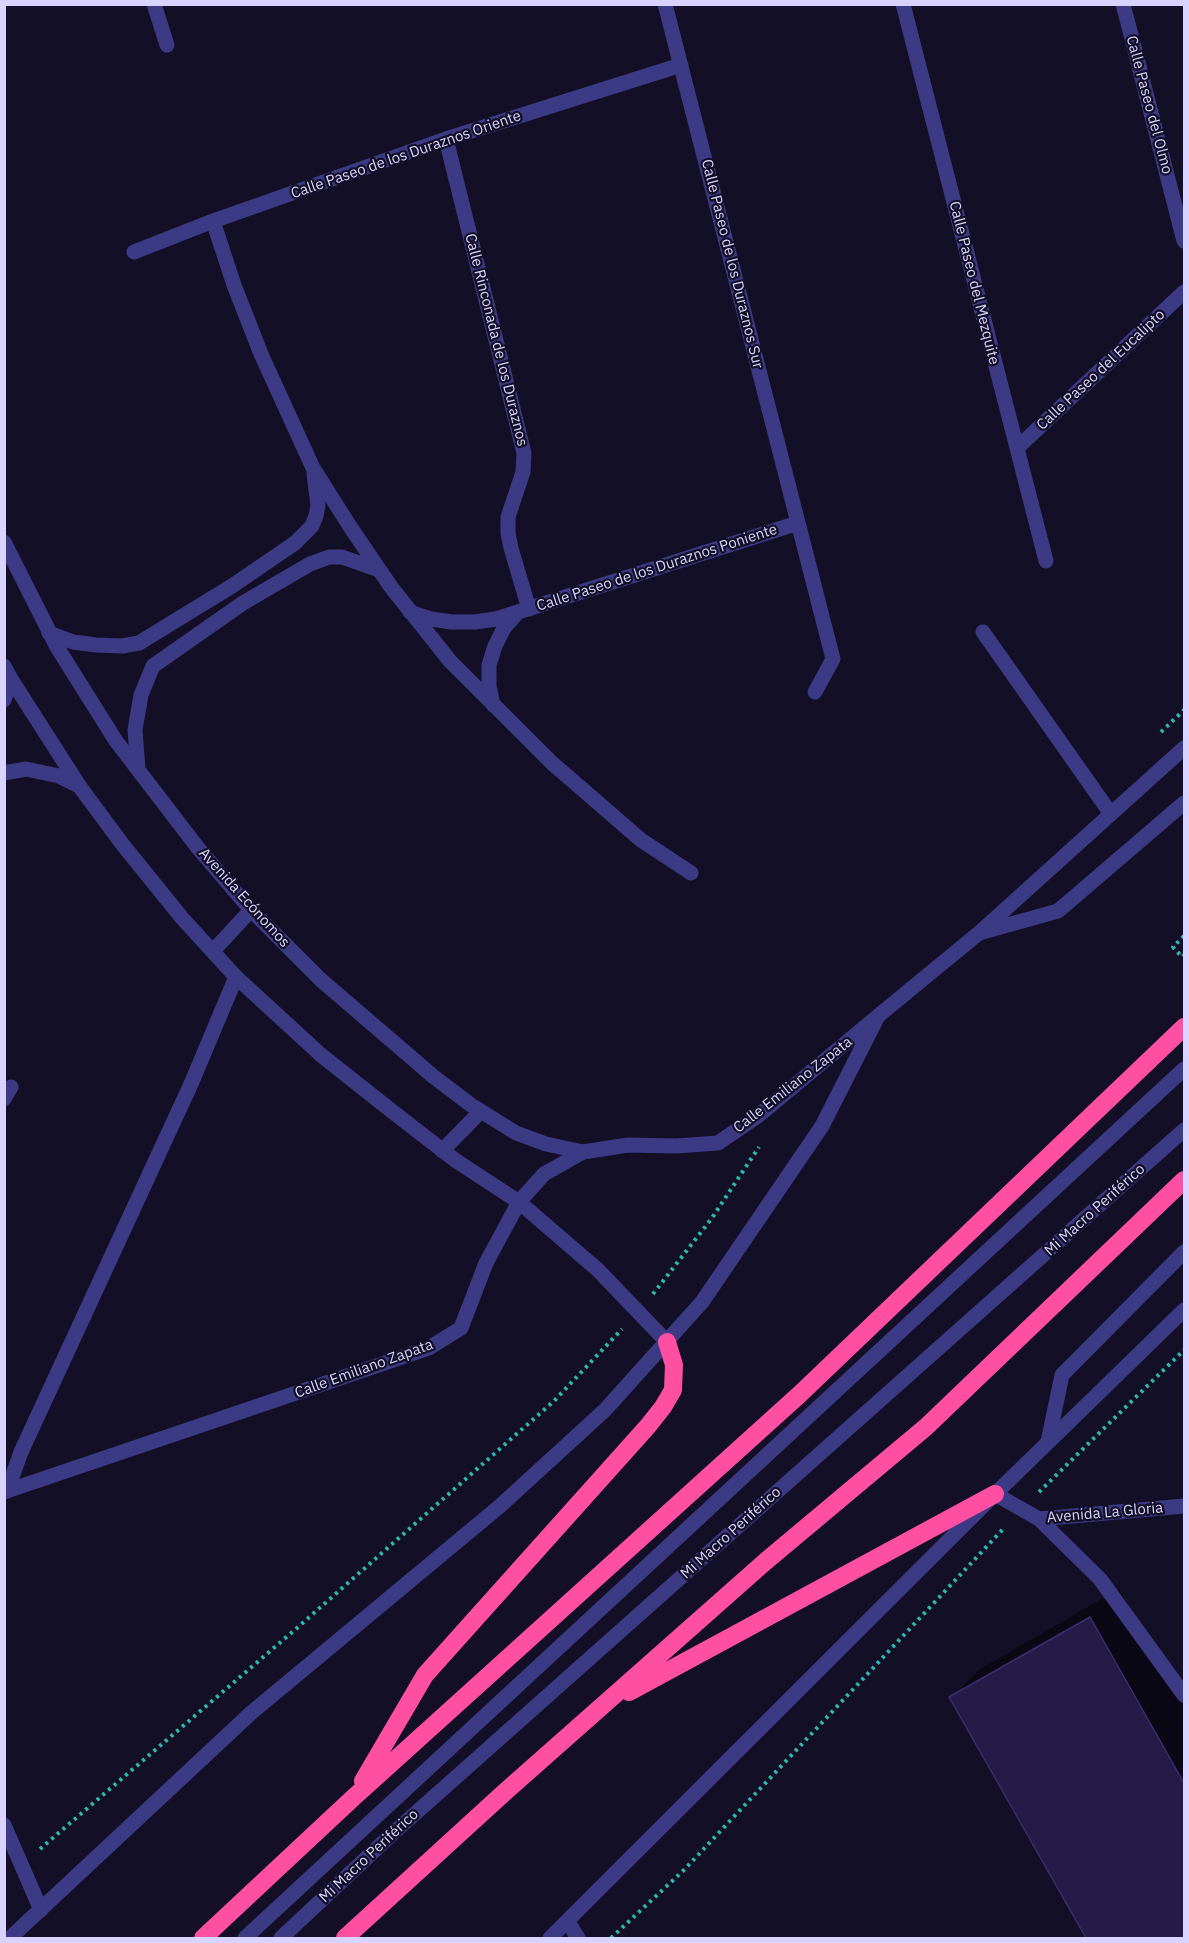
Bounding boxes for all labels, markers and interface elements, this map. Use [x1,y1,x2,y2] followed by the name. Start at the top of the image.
[1122,34,1176,176] street label: Calle Paseo del Olmo
[289,107,523,203] street label: Calle Paseo de los Duraznos Oriente
[697,158,767,370] street label: Calle Paseo de los Duraznos Sur
[945,199,1003,367] street label: Calle Paseo del Mezquite
[461,232,531,448] street label: Calle Rinconada de los Duraznos
[1033,306,1169,434] street label: Calle Paseo del Eucalipto
[534,521,780,615] street label: Calle Paseo de los Duraznos Poniente
[195,845,293,951] street label: Avenida Ecónomos
[730,1033,856,1137] street label: Calle Emiliano Zapata
[1041,1160,1149,1260] street label: Mi Macro Periférico
[292,1336,436,1402] street label: Calle Emiliano Zapata
[677,1483,785,1583] street label: Mi Macro Periférico
[1046,1499,1164,1527] street label: Avenida La Gloria
[316,1805,422,1907] street label: Mi Macro Periférico

